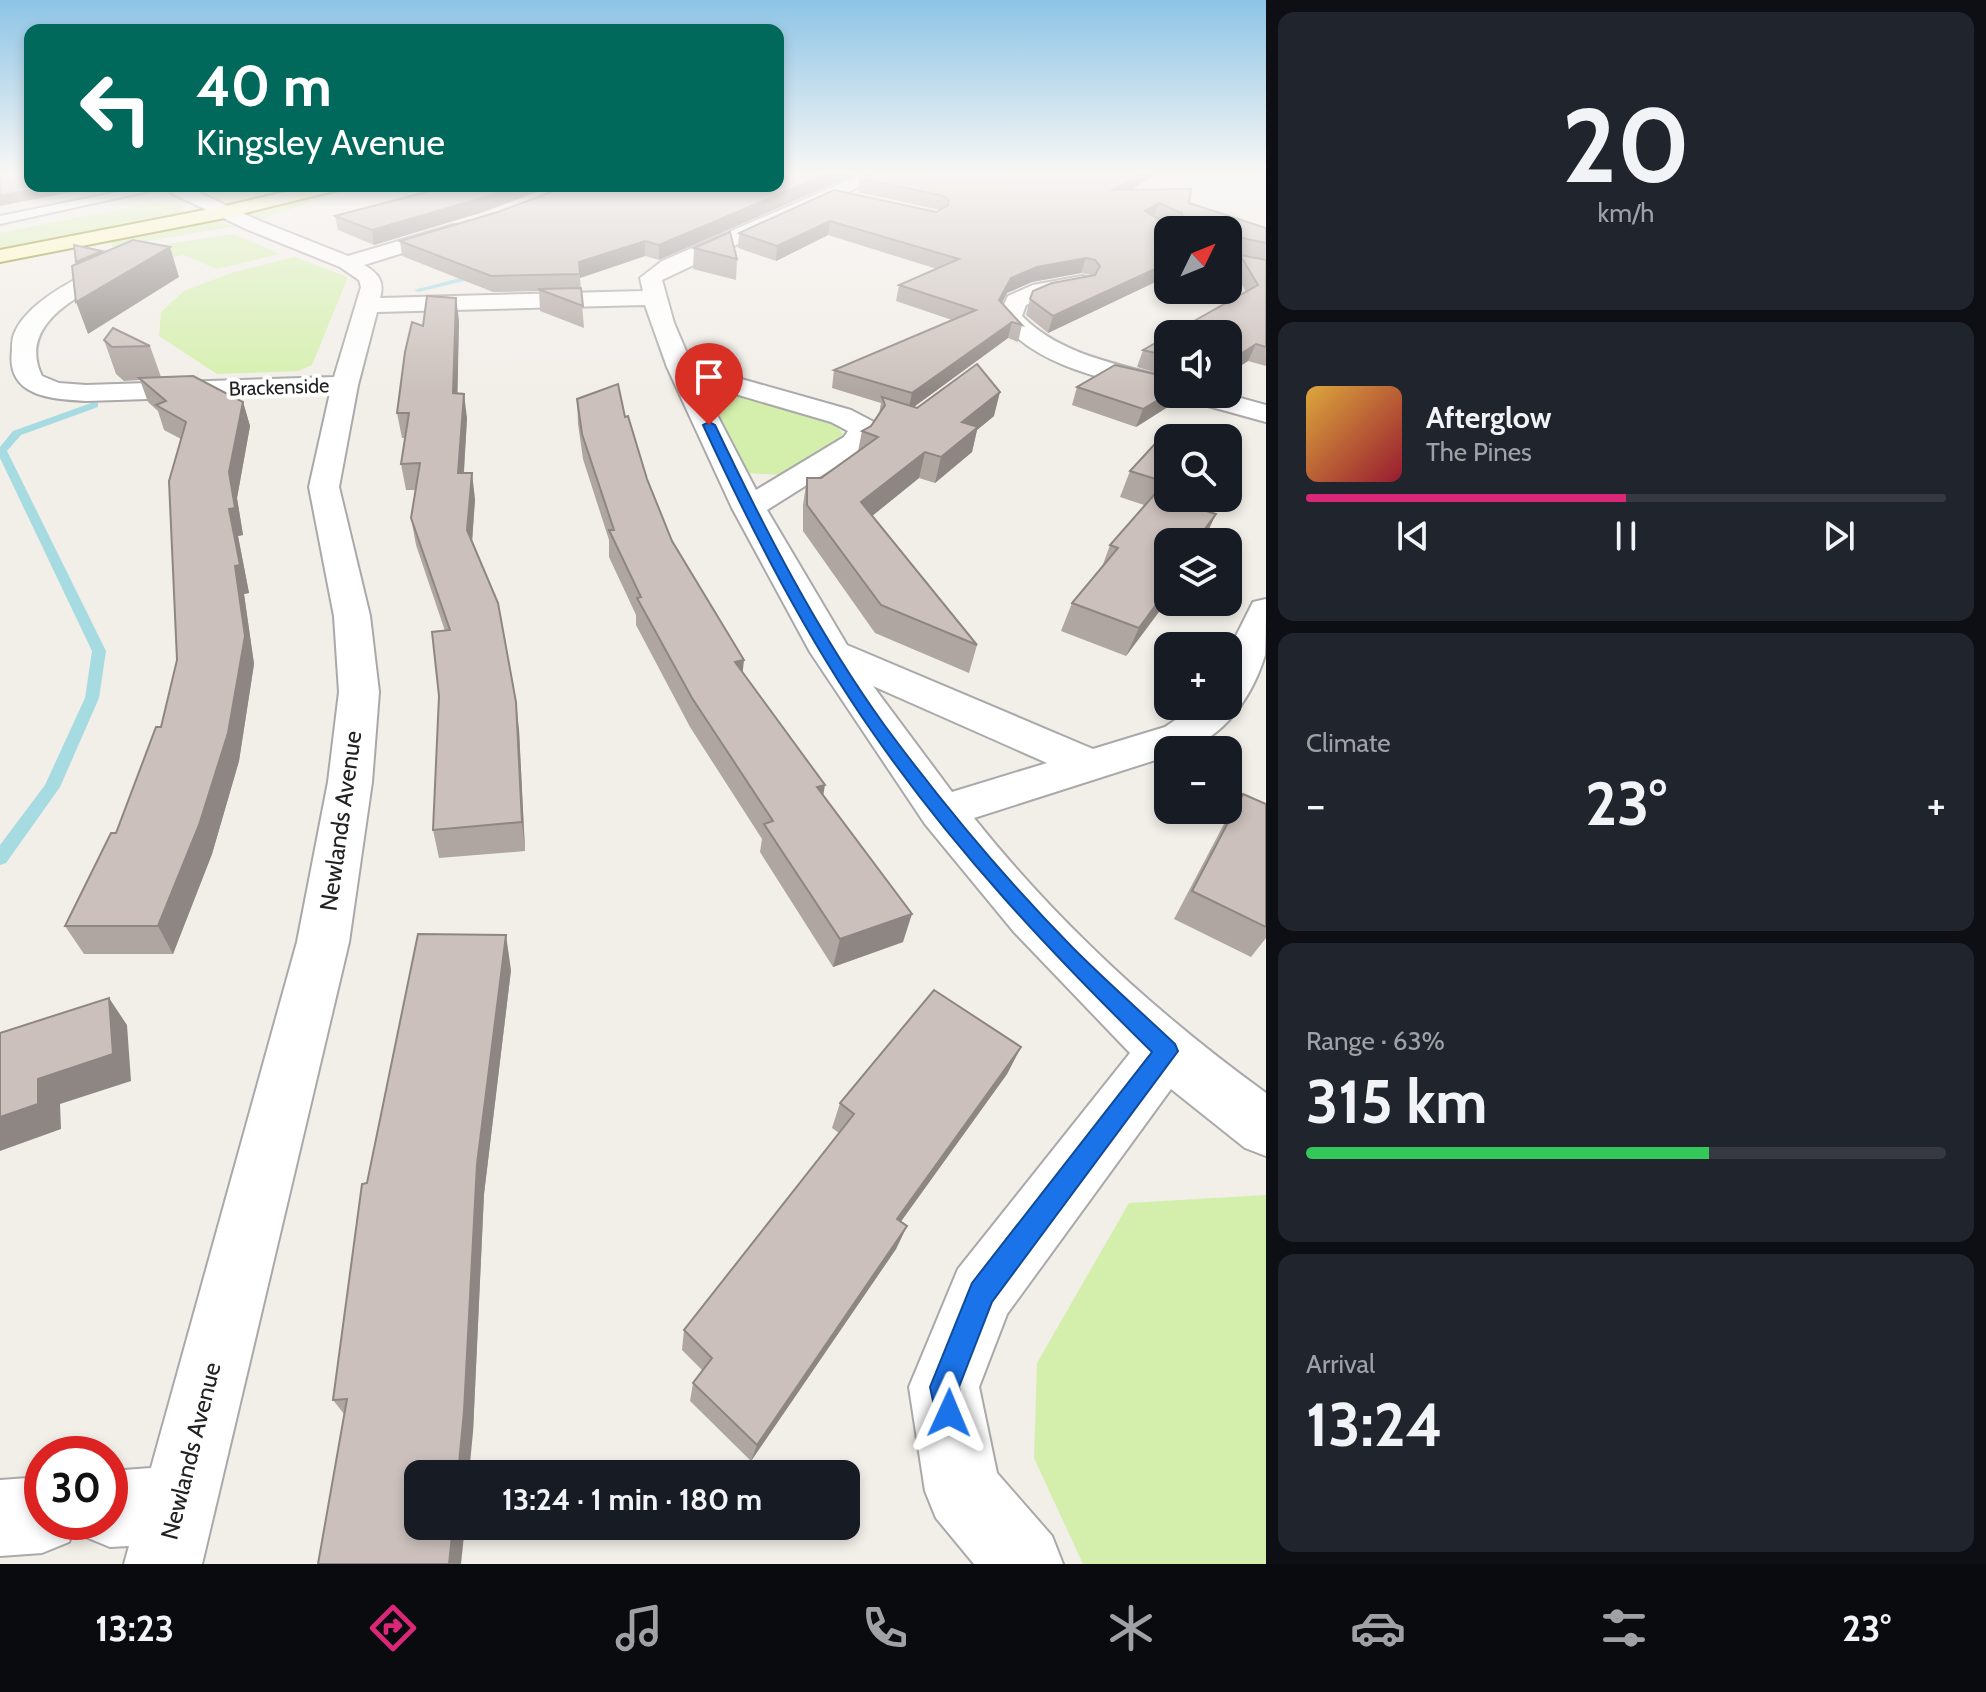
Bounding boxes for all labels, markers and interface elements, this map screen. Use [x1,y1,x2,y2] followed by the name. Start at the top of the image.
[196,52,332,120] text: 40 m
[64,56,168,160] icon: left
[1562,82,1690,208] text: 20
[196,120,445,164] text: Kingsley Avenue
[1598,197,1654,229] text: km/h
[1154,216,1242,304] north arrow
[1154,216,1242,824] map controls
[1154,320,1242,408] button: sound
[675,343,743,425] pin
[687,355,731,399] icon: arrive
[228,373,330,401] street label: Brackenside
[1426,399,1552,436] text: Afterglow
[1154,424,1242,512] button: search
[1426,436,1532,468] text: The Pines
[1391,514,1435,558] icon: previous
[1604,514,1648,558] icon: pause
[1817,514,1861,558] icon: next
[1154,528,1242,616] button: layers
[1154,632,1242,720] button: +
[1306,727,1391,759] text: Climate
[314,729,368,913] street label: Newlands Avenue
[1154,736,1242,824] button: −
[1585,767,1667,840] text: 23°
[1306,778,1325,831] text: −
[1927,778,1946,831] text: +
[1306,1025,1445,1057] text: Range · 63%
[1306,1065,1487,1138] text: 315 km
[1306,1348,1375,1380] text: Arrival
[154,1359,227,1542] street label: Newlands Avenue
[907,1371,991,1455] position arrow
[1306,1388,1443,1461] text: 13:24
[24,1436,128,1540] speed limit sign: 30
[502,1481,762,1518] text: 13:24 · 1 min · 180 m
[365,1600,421,1656] icon: directions
[611,1600,667,1656] icon: music
[857,1600,913,1656] icon: phone
[1103,1600,1159,1656] icon: climate
[1350,1600,1406,1656] icon: car
[1596,1600,1652,1656] icon: filters
[95,1606,174,1650] text: 13:23
[1842,1606,1891,1650] text: 23°

